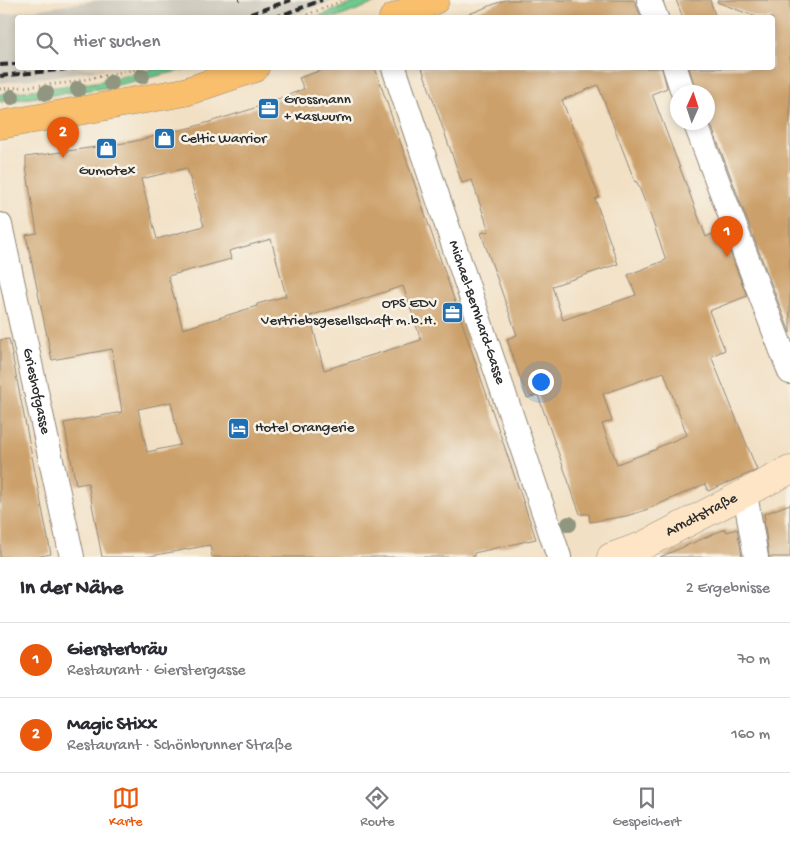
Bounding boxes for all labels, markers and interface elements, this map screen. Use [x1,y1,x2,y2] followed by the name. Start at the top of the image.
[15,15,775,70] search box
[33,29,61,57] icon: search
[73,31,160,54] text: Hier suchen
[670,85,715,130] north arrow
[284,91,352,126] place label: Grossmann + Kaswurm
[256,97,280,121] office icon: Grossmann + Kaswurm
[47,117,79,158] pin: 2
[153,127,177,151] shop icon: Celtic Warrior
[181,130,268,148] place label: Celtic Warrior
[95,136,119,160] shop icon: Gumotex
[79,162,135,180] place label: Gumotex
[711,216,743,257] pin: 1
[444,238,509,387] street label: Michael-Bernhard-Gasse
[260,295,437,330] place label: OPS EDV Vertriebsgesellschaft m.b.H.
[441,301,465,325] office icon: OPS EDV Vertriebsgesellschaft m.b.H.
[18,346,54,436] street label: Grieshofgasse
[528,369,554,395] your location
[227,416,251,440] hotel icon: Hotel Orangerie
[255,419,355,437] place label: Hotel Orangerie
[663,489,741,541] street label: Arndtstraße
[20,577,123,602] text: In der Nähe
[686,580,770,599] text: 2 Ergebnisse
[67,639,167,662] text: Giersterbräu
[33,651,39,670] text: 1
[737,651,770,670] text: 70 m
[67,662,246,681] text: Restaurant · Gierstergasse
[67,714,157,737] text: Magic Stixx
[32,726,40,745] text: 2
[731,726,770,745] text: 160 m
[67,737,292,756] text: Restaurant · Schönbrunner Straße
[109,784,142,831] tab: Karte
[360,784,394,831] tab: Route
[612,784,681,831] tab: Gespeichert

